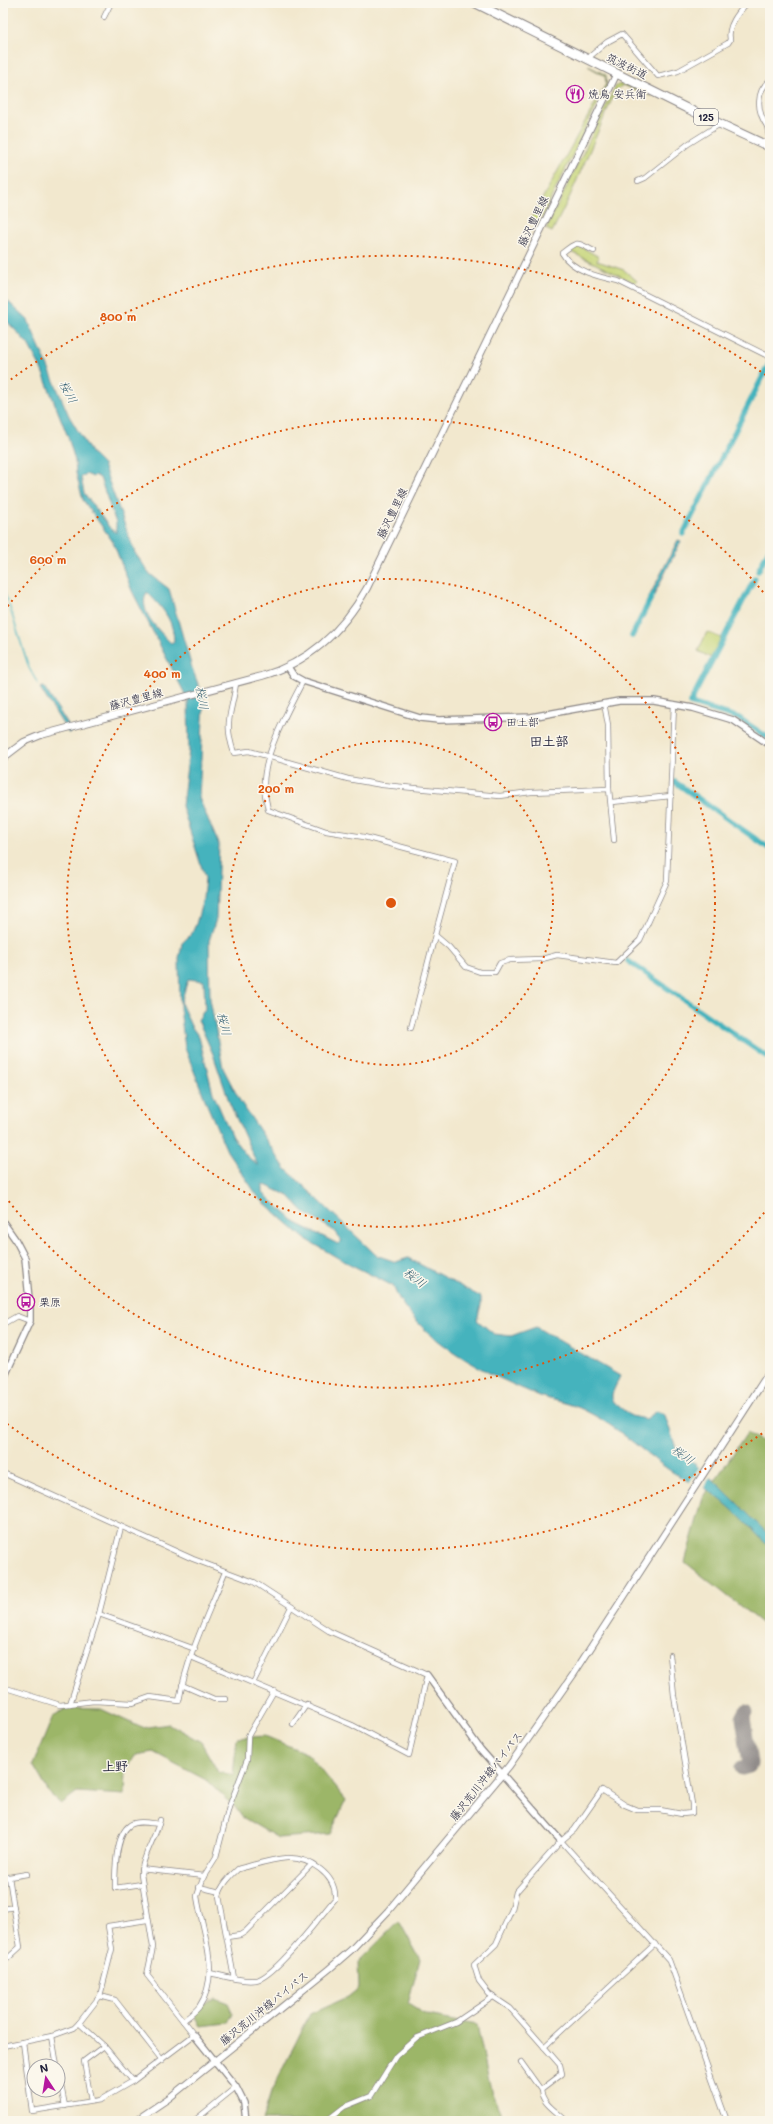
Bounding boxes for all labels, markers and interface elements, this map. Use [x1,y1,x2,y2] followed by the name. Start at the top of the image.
[604,49,650,82] street label: 筑波街道
[565,84,585,104] restaurant icon: 焼鳥 安兵衛
[588,86,647,101] place label: 焼鳥 安兵衛
[694,109,718,125] road number: 125
[514,193,551,249] street label: 藤沢豊里線
[100,308,136,324] text: 800 m
[56,377,82,406] water label: 桜川
[373,485,410,541] street label: 藤沢豊里線
[30,551,66,567] text: 600 m
[144,665,180,681] text: 400 m
[107,684,164,713] street label: 藤沢豊里線
[193,685,213,711] water label: 桜川
[483,712,503,732] bus stop icon: 田土部
[506,714,539,729] place label: 田土部
[529,732,569,749] district label: 田土部
[258,780,294,796] text: 200 m
[384,896,398,910] centre of rings
[214,1010,236,1037] water label: 桜川
[401,1264,430,1291] water label: 桜川
[16,1292,36,1312] bus stop icon: 栗原
[39,1294,61,1309] place label: 栗原
[669,1441,698,1468] water label: 桜川
[446,1728,525,1824] street label: 藤沢荒川沖線バイパス
[102,1757,128,1774] district label: 上野
[216,1967,311,2048] street label: 藤沢荒川沖線バイパス
[26,2058,66,2098] north arrow
[38,2060,49,2076] text: N

